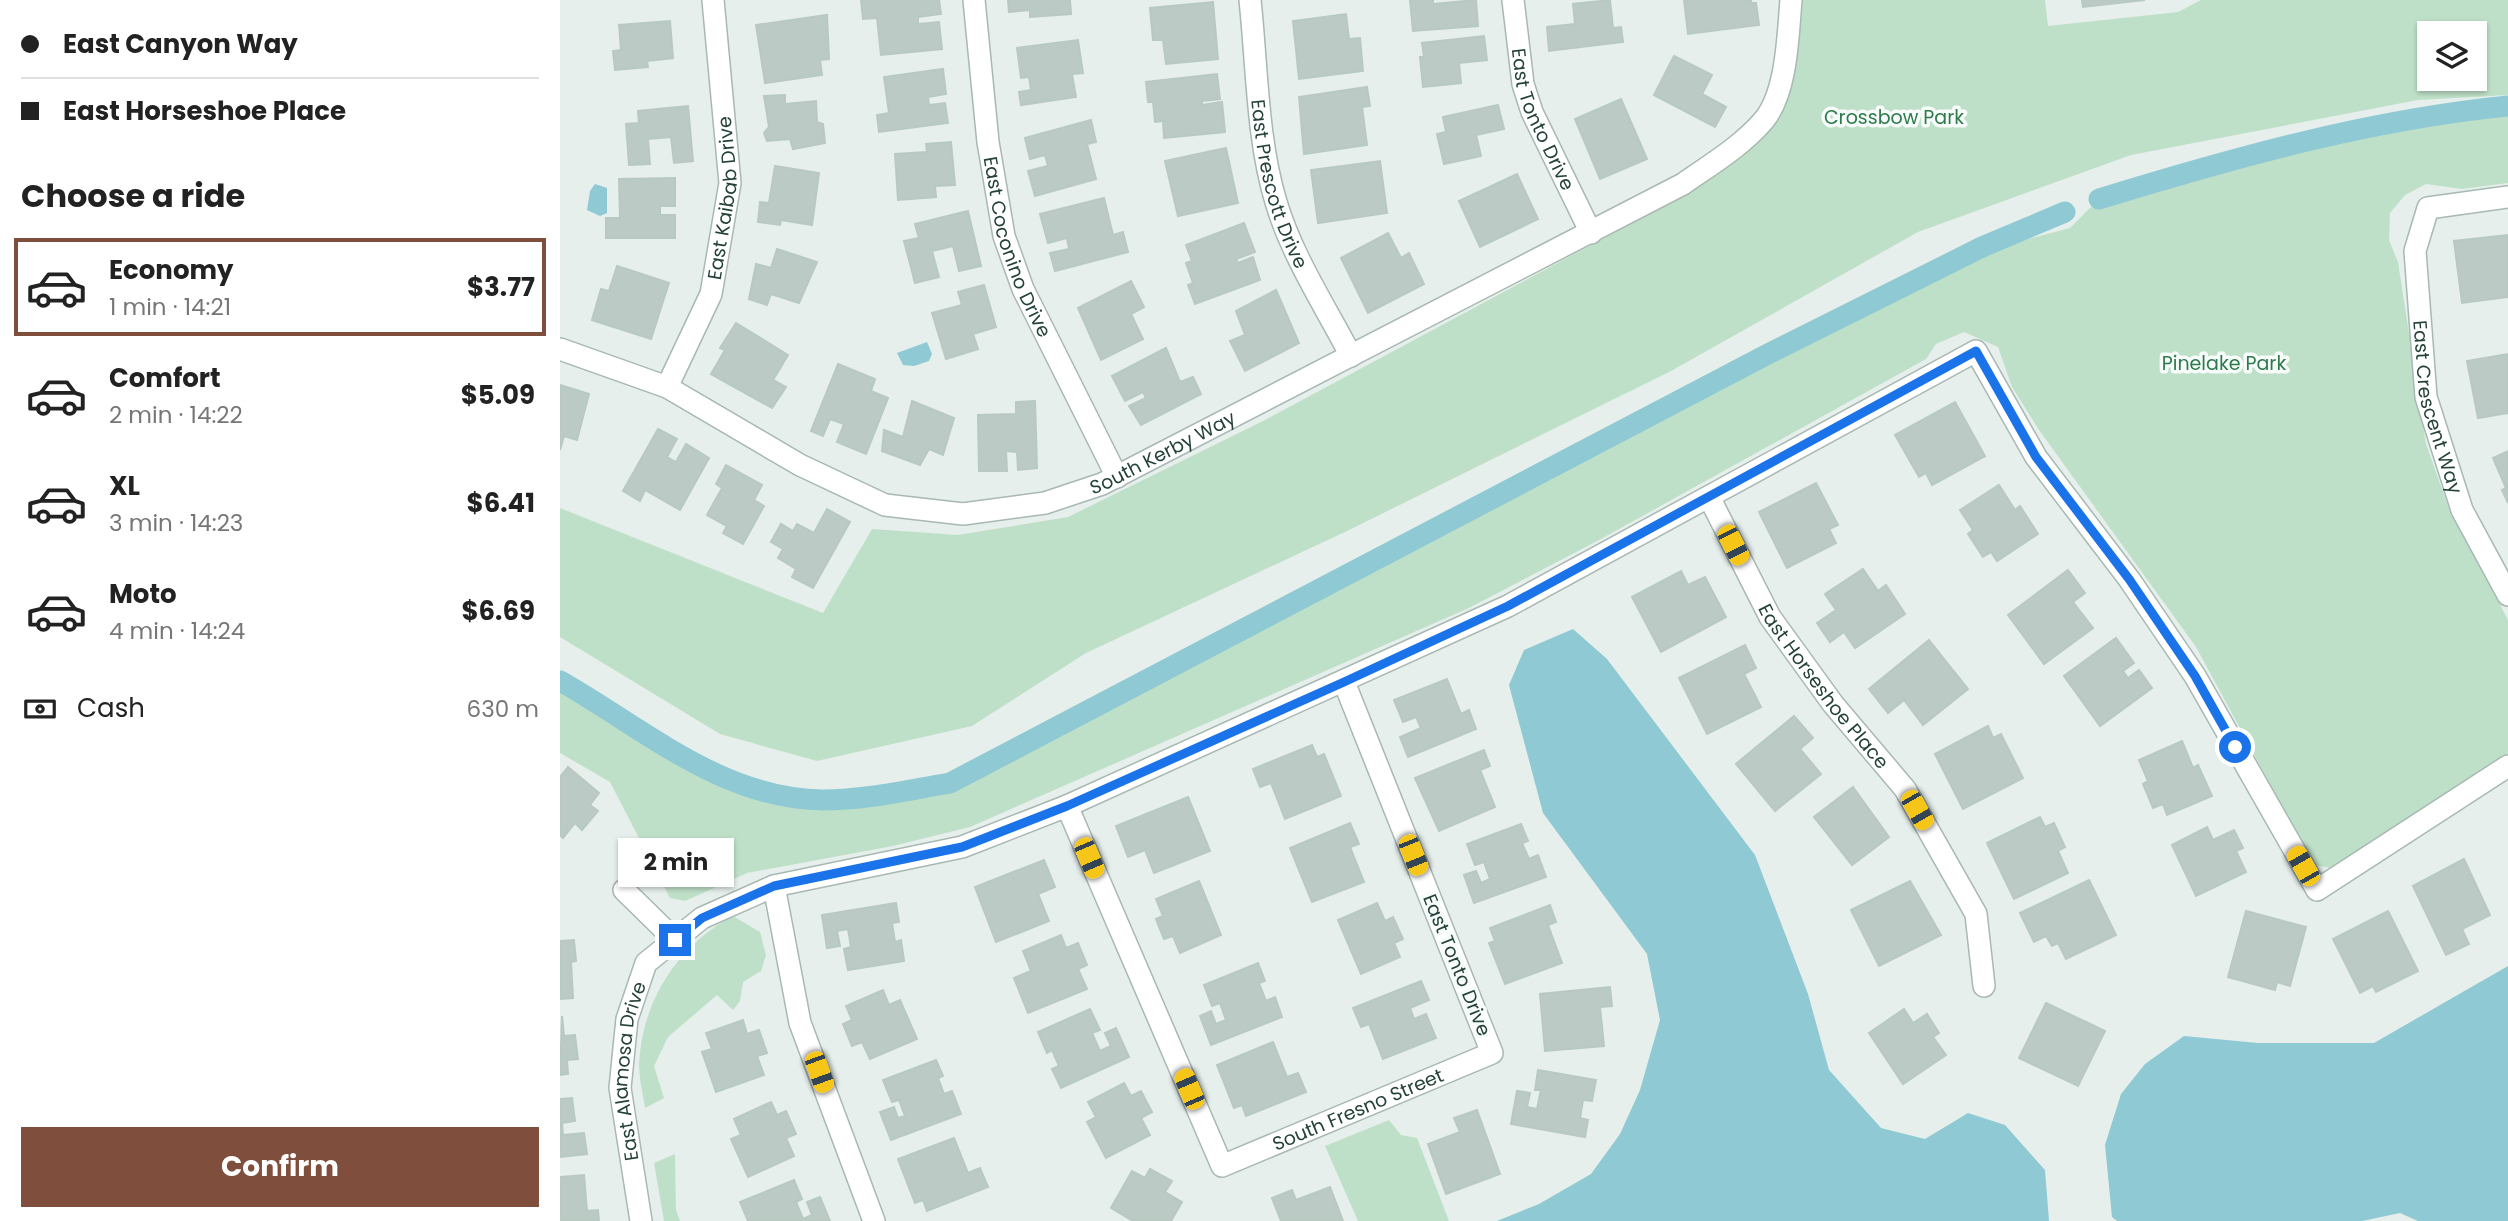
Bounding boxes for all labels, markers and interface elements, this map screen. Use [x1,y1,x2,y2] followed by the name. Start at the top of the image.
[2417,21,2487,91] map controls
[2417,21,2487,91] button: layers
[63,26,298,62] text: East Canyon Way
[1505,47,1582,195] street label: East Tonto Drive
[63,93,346,129] text: East Horseshoe Place
[1245,98,1315,273] street label: East Prescott Drive
[1824,104,1964,131] park label: Crossbow Park
[700,115,744,282] street label: East Kaibab Drive
[977,154,1058,342] street label: East Coconino Drive
[21,173,245,218] text: Choose a ride
[109,252,233,288] text: Economy
[25,256,88,319] icon: car
[467,269,535,305] text: $3.77
[109,291,231,323] text: 1 min · 14:21
[2407,319,2470,497] street label: East Crescent Way
[2162,350,2286,377] park label: Pinelake Park
[109,360,221,396] text: Comfort
[25,364,88,427] icon: car
[461,377,535,413] text: $5.09
[109,399,243,431] text: 2 min · 14:22
[1086,404,1240,501] street label: South Kerby Way
[109,468,140,504] text: XL
[25,472,88,535] icon: car
[467,485,535,521] text: $6.41
[109,507,243,539] text: 3 min · 14:23
[1715,522,1752,568] car
[109,576,177,612] text: Moto
[25,580,88,643] icon: car
[461,593,535,629] text: $6.69
[1752,599,1896,774] street label: East Horseshoe Place
[109,615,245,647] text: 4 min · 14:24
[21,690,59,728] icon: cash
[77,690,145,726] text: Cash
[467,693,539,725] text: 630 m
[2219,731,2251,763] route start
[1898,787,1937,833] car
[1396,832,1431,878] car
[1072,835,1107,881] car
[617,838,733,888] callout: 2 min
[2284,843,2323,889] car
[644,846,708,878] text: 2 min
[1416,890,1498,1040] street label: East Tonto Drive
[659,924,691,956] route end
[606,978,652,1163] street label: East Alamosa Drive
[802,1049,837,1095] car
[1268,1061,1447,1157] street label: South Fresno Street
[1172,1066,1207,1112] car
[21,1127,539,1207] button: Confirm

